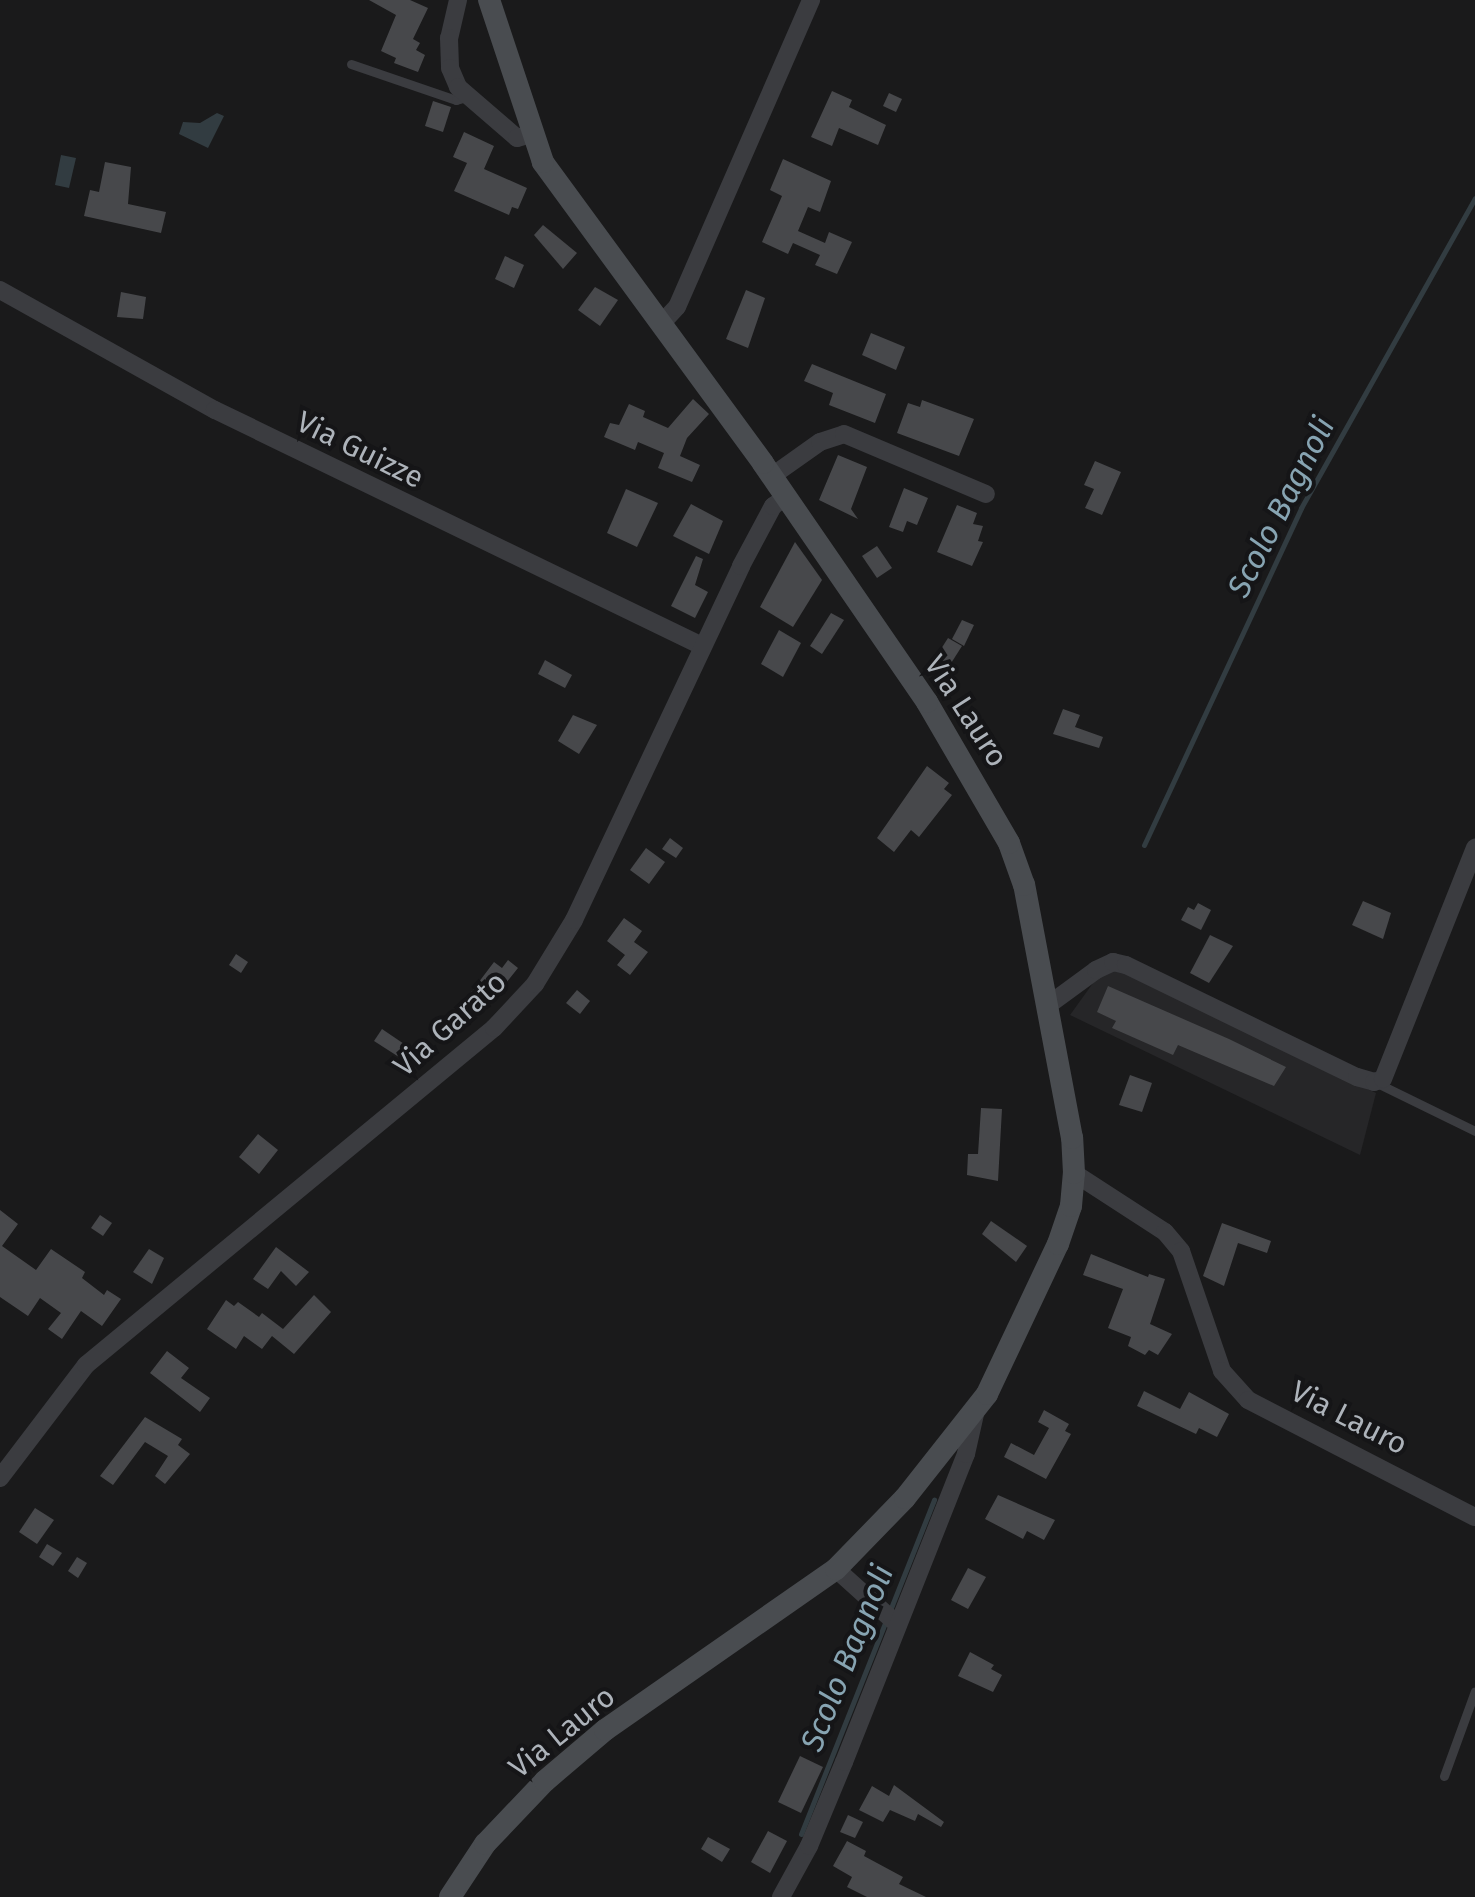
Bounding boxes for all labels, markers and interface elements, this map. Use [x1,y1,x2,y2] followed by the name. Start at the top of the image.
[291,404,429,496] street label: Via Guizze
[1219,410,1343,604] water label: Scolo Bagnoli
[917,648,1015,774] street label: Via Lauro
[386,964,514,1084] street label: Via Garato
[1285,1373,1413,1463] street label: Via Lauro
[792,1559,902,1757] water label: Scolo Bagnoli
[502,1678,622,1786] street label: Via Lauro

